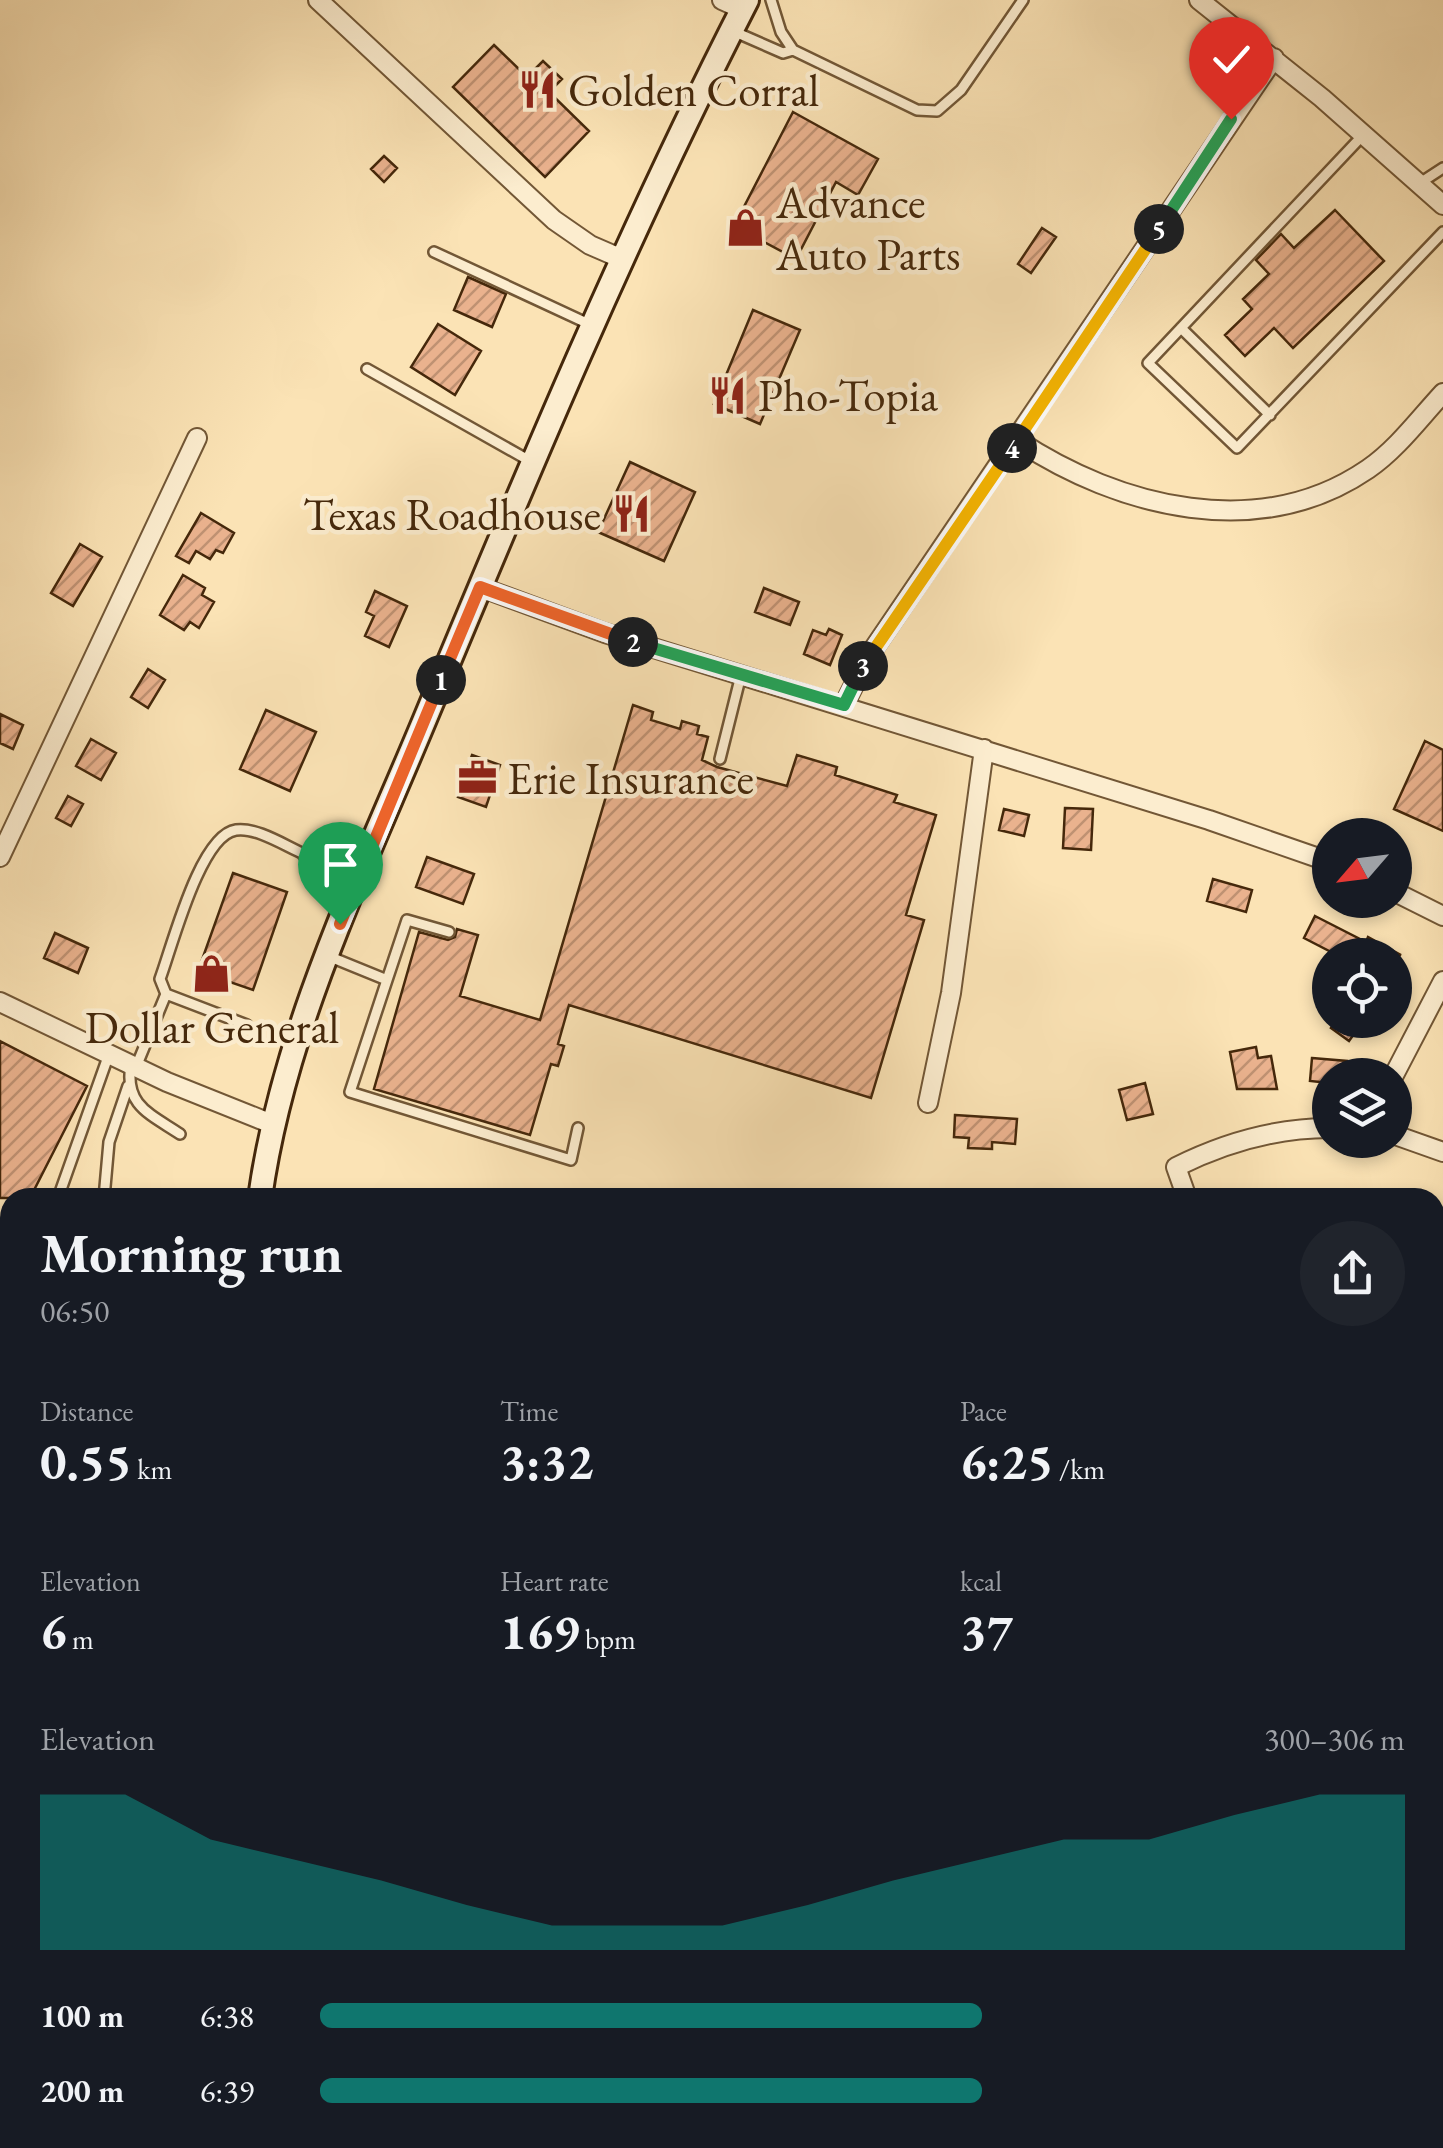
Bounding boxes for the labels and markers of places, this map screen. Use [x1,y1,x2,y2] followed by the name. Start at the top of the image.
[1189,17,1274,120] pin
[568,61,819,119] place label: Golden Corral
[517,69,559,111] restaurant icon: Golden Corral
[775,173,961,283] place label: Advance Auto Parts
[1134,204,1184,254] pin: 5
[725,207,767,249] shop icon: Advance Auto Parts
[758,366,938,424] place label: Pho-Topia
[707,374,749,416] restaurant icon: Pho-Topia
[987,423,1037,473] pin: 4
[303,485,601,543] place label: Texas Roadhouse
[610,493,652,535] restaurant icon: Texas Roadhouse
[608,617,658,667] pin: 2
[838,641,888,691] pin: 3
[416,655,466,705] pin: 1
[507,749,754,807] place label: Erie Insurance
[456,757,498,799] office icon: Erie Insurance
[298,822,383,925] pin
[191,953,233,995] shop icon: Dollar General
[85,998,339,1056] place label: Dollar General

